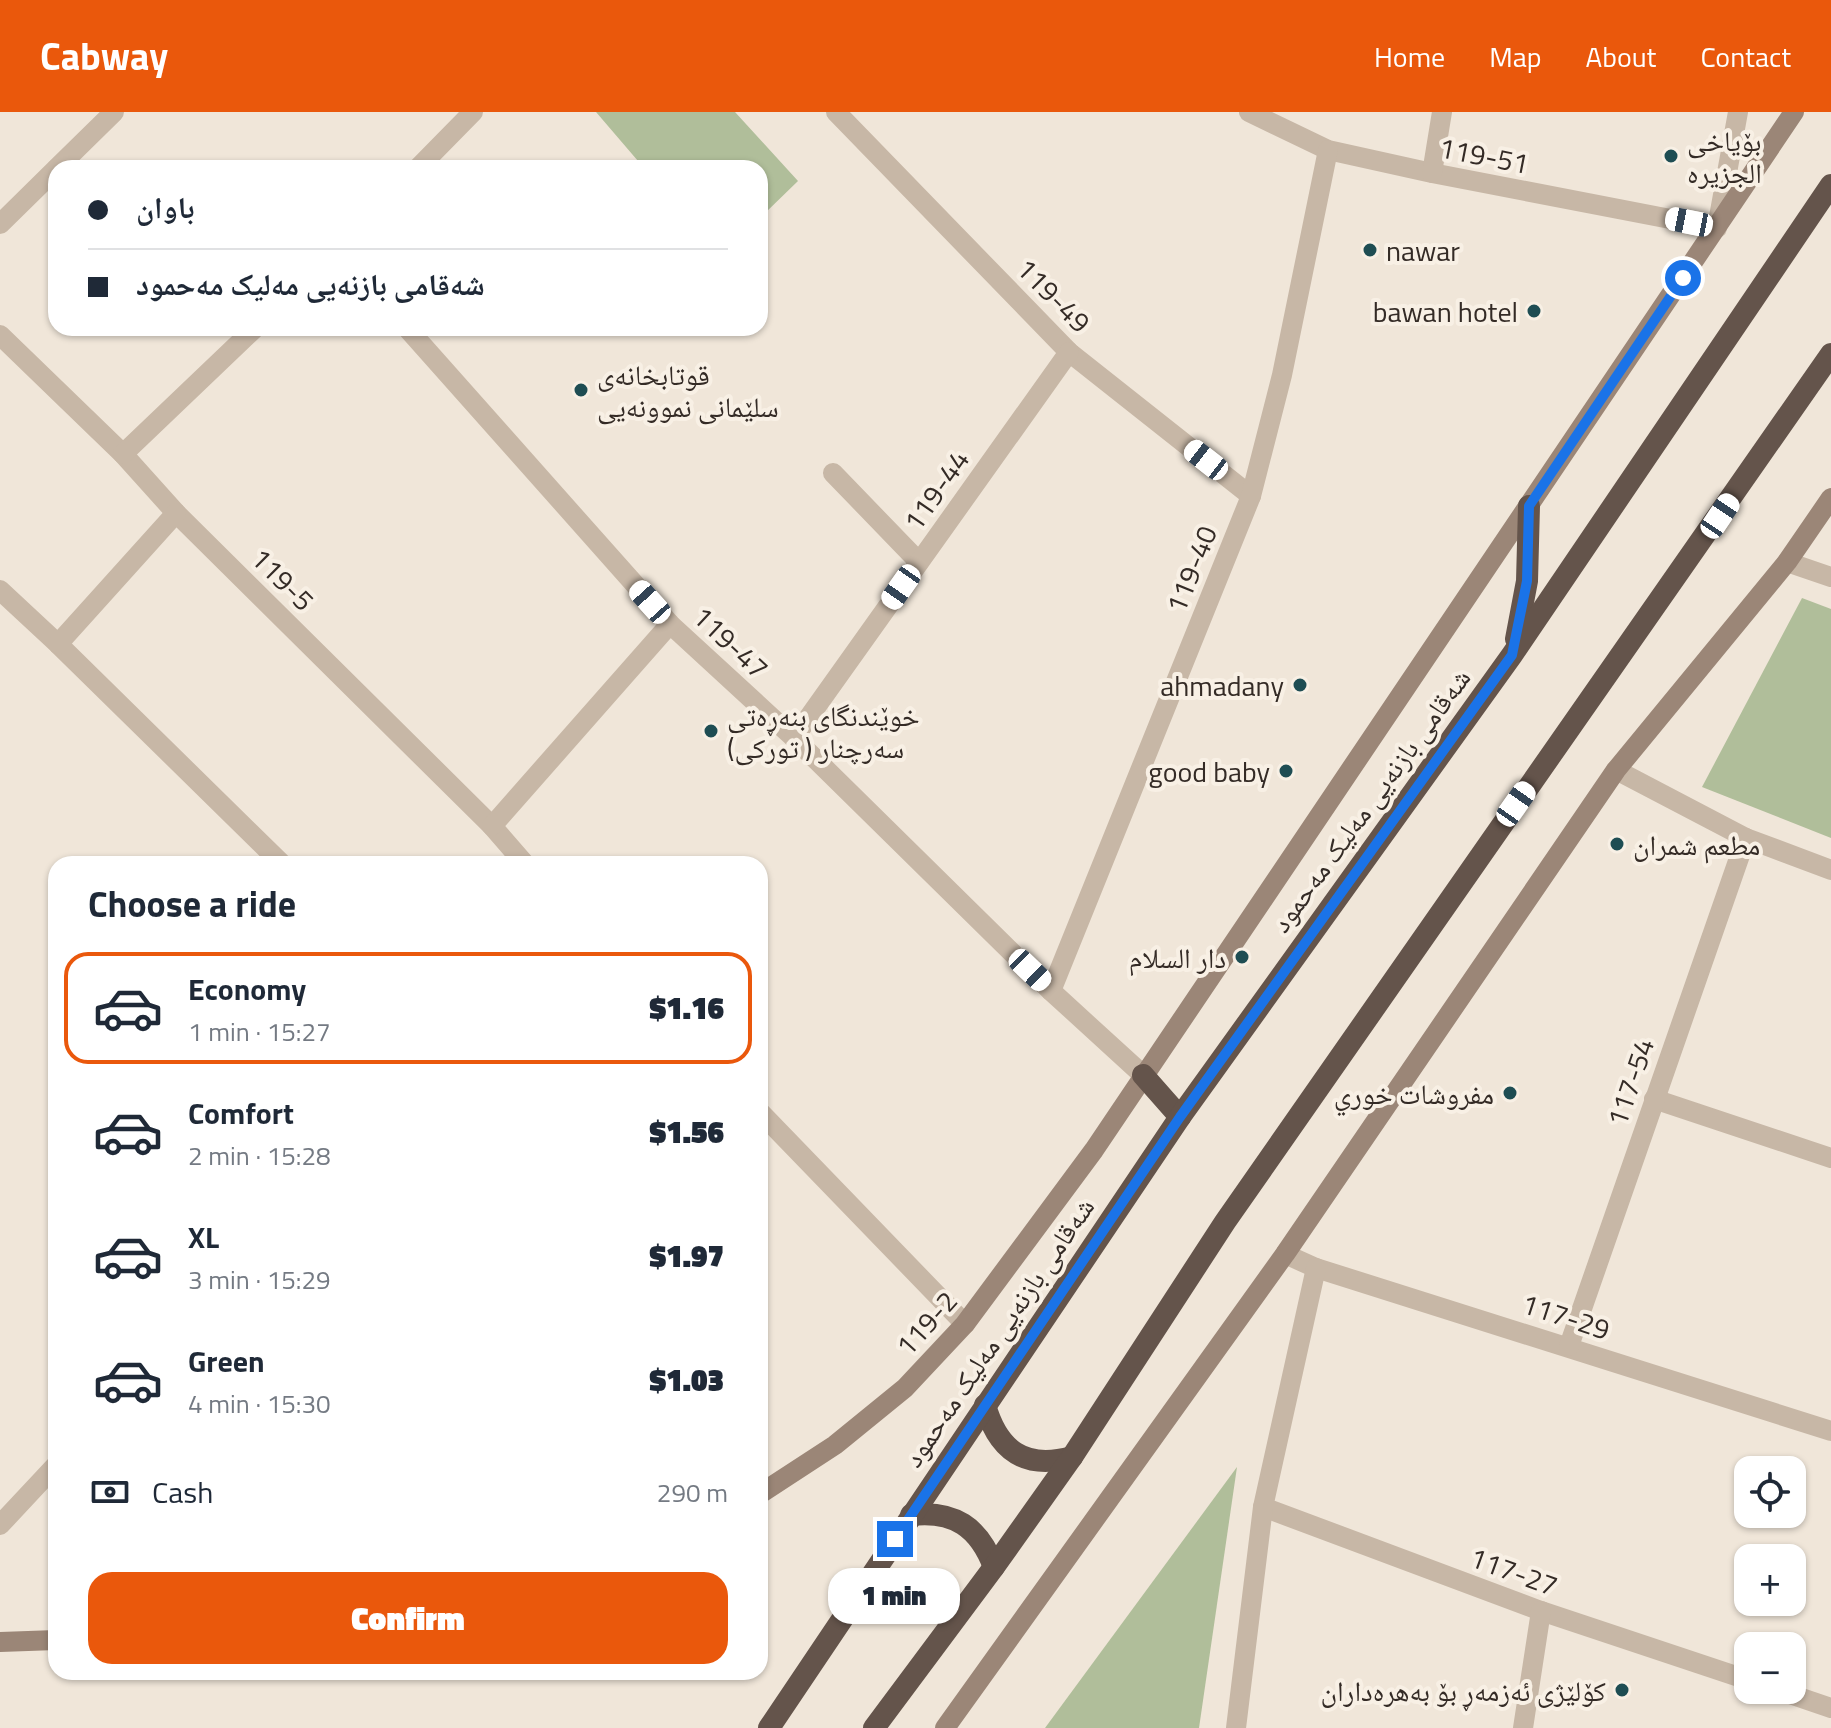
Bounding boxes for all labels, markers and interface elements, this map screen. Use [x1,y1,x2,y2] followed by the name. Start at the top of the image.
[40,27,168,85] text: Cabway
[1374,35,1445,78] text: Home
[1489,35,1542,78] text: Map
[1586,35,1656,78] text: About
[1700,35,1791,78] text: Contact
[1687,119,1762,194] place label: بۆیاخی الجزیرە
[1435,125,1533,185] street label: 119-51
[1662,147,1680,165] marker: بۆیاخی الجزیرە
[136,184,194,230] text: باوان
[1663,206,1715,238] car
[1386,229,1460,272] place label: nawar
[1361,241,1379,259] marker: nawar
[1007,248,1101,342] street label: 119-49
[1665,260,1701,296] route start
[136,261,485,307] text: شەقامی بازنەیی مەلیک مەحمود
[1373,290,1518,333] place label: bawan hotel
[1525,302,1543,320] marker: bawan hotel
[597,353,779,428] place label: قوتابخانەی سلێمانی نموونەیی
[572,381,590,399] marker: قوتابخانەی سلێمانی نموونەیی
[1180,436,1232,484] car
[892,441,980,539] street label: 119-44
[1697,489,1743,543] car
[1154,519,1228,619] street label: 119-40
[241,537,325,621] street label: 119-5
[877,560,925,614] car
[625,576,675,628] car
[683,595,779,689] street label: 119-47
[1259,659,1481,941] street label: شەقامی بازنەیی مەلیک مەحمود
[1160,664,1284,707] place label: ahmadany
[1291,676,1309,694] marker: ahmadany
[727,694,920,769] place label: خوێندنگای بنەڕەتی سەرچنار ( تورکی)
[702,722,720,740] marker: خوێندنگای بنەڕەتی سەرچنار ( تورکی)
[1148,750,1270,793] place label: good baby
[1277,762,1295,780] marker: good baby
[1492,777,1540,831] car
[1633,823,1760,866] place label: مطعم شمران
[1608,835,1626,853] marker: مطعم شمران
[88,876,296,931] text: Choose a ride
[1129,936,1226,979] place label: دار السلام
[1004,945,1056,995] car
[1233,948,1251,966] marker: دار السلام
[188,966,306,1012] text: Economy
[92,972,164,1044] icon: car
[650,985,724,1031] text: $1.16
[188,1012,331,1051] text: 1 min · 15:27
[1595,1032,1665,1132] street label: 117-54
[1334,1072,1494,1117] place label: مفروشات خوري
[1501,1084,1519,1102] marker: مفروشات خوري
[188,1090,294,1136] text: Comfort
[92,1096,164,1168] icon: car
[650,1109,724,1155] text: $1.56
[188,1136,331,1175] text: 2 min · 15:28
[891,1188,1105,1476] street label: شەقامی بازنەیی مەلیک مەحمود
[188,1214,219,1260] text: XL
[92,1220,164,1292] icon: car
[650,1233,724,1279] text: $1.97
[188,1260,331,1299] text: 3 min · 15:29
[885,1281,967,1365] street label: 119-2
[1516,1282,1616,1350] street label: 117-29
[188,1338,265,1384] text: Green
[92,1344,164,1416] icon: car
[650,1357,724,1403] text: $1.03
[188,1384,331,1423] text: 4 min · 15:30
[1734,1456,1806,1704] map controls
[1734,1456,1806,1528] button: locate
[152,1469,213,1515] text: Cash
[88,1470,132,1514] icon: cash
[657,1473,728,1512] text: 290 m
[877,1521,913,1557] route end
[1464,1535,1564,1607] street label: 117-27
[1734,1544,1806,1616] button: +
[829,1567,961,1623] callout: 1 min
[88,1572,728,1664] button: Confirm
[862,1576,926,1615] text: 1 min
[1734,1632,1806,1704] button: −
[1321,1669,1606,1712] place label: کۆلێژی ئەزمەڕ بۆ بەهرەداران
[1613,1681,1631,1699] marker: کۆلێژی ئەزمەڕ بۆ بەهرەداران

